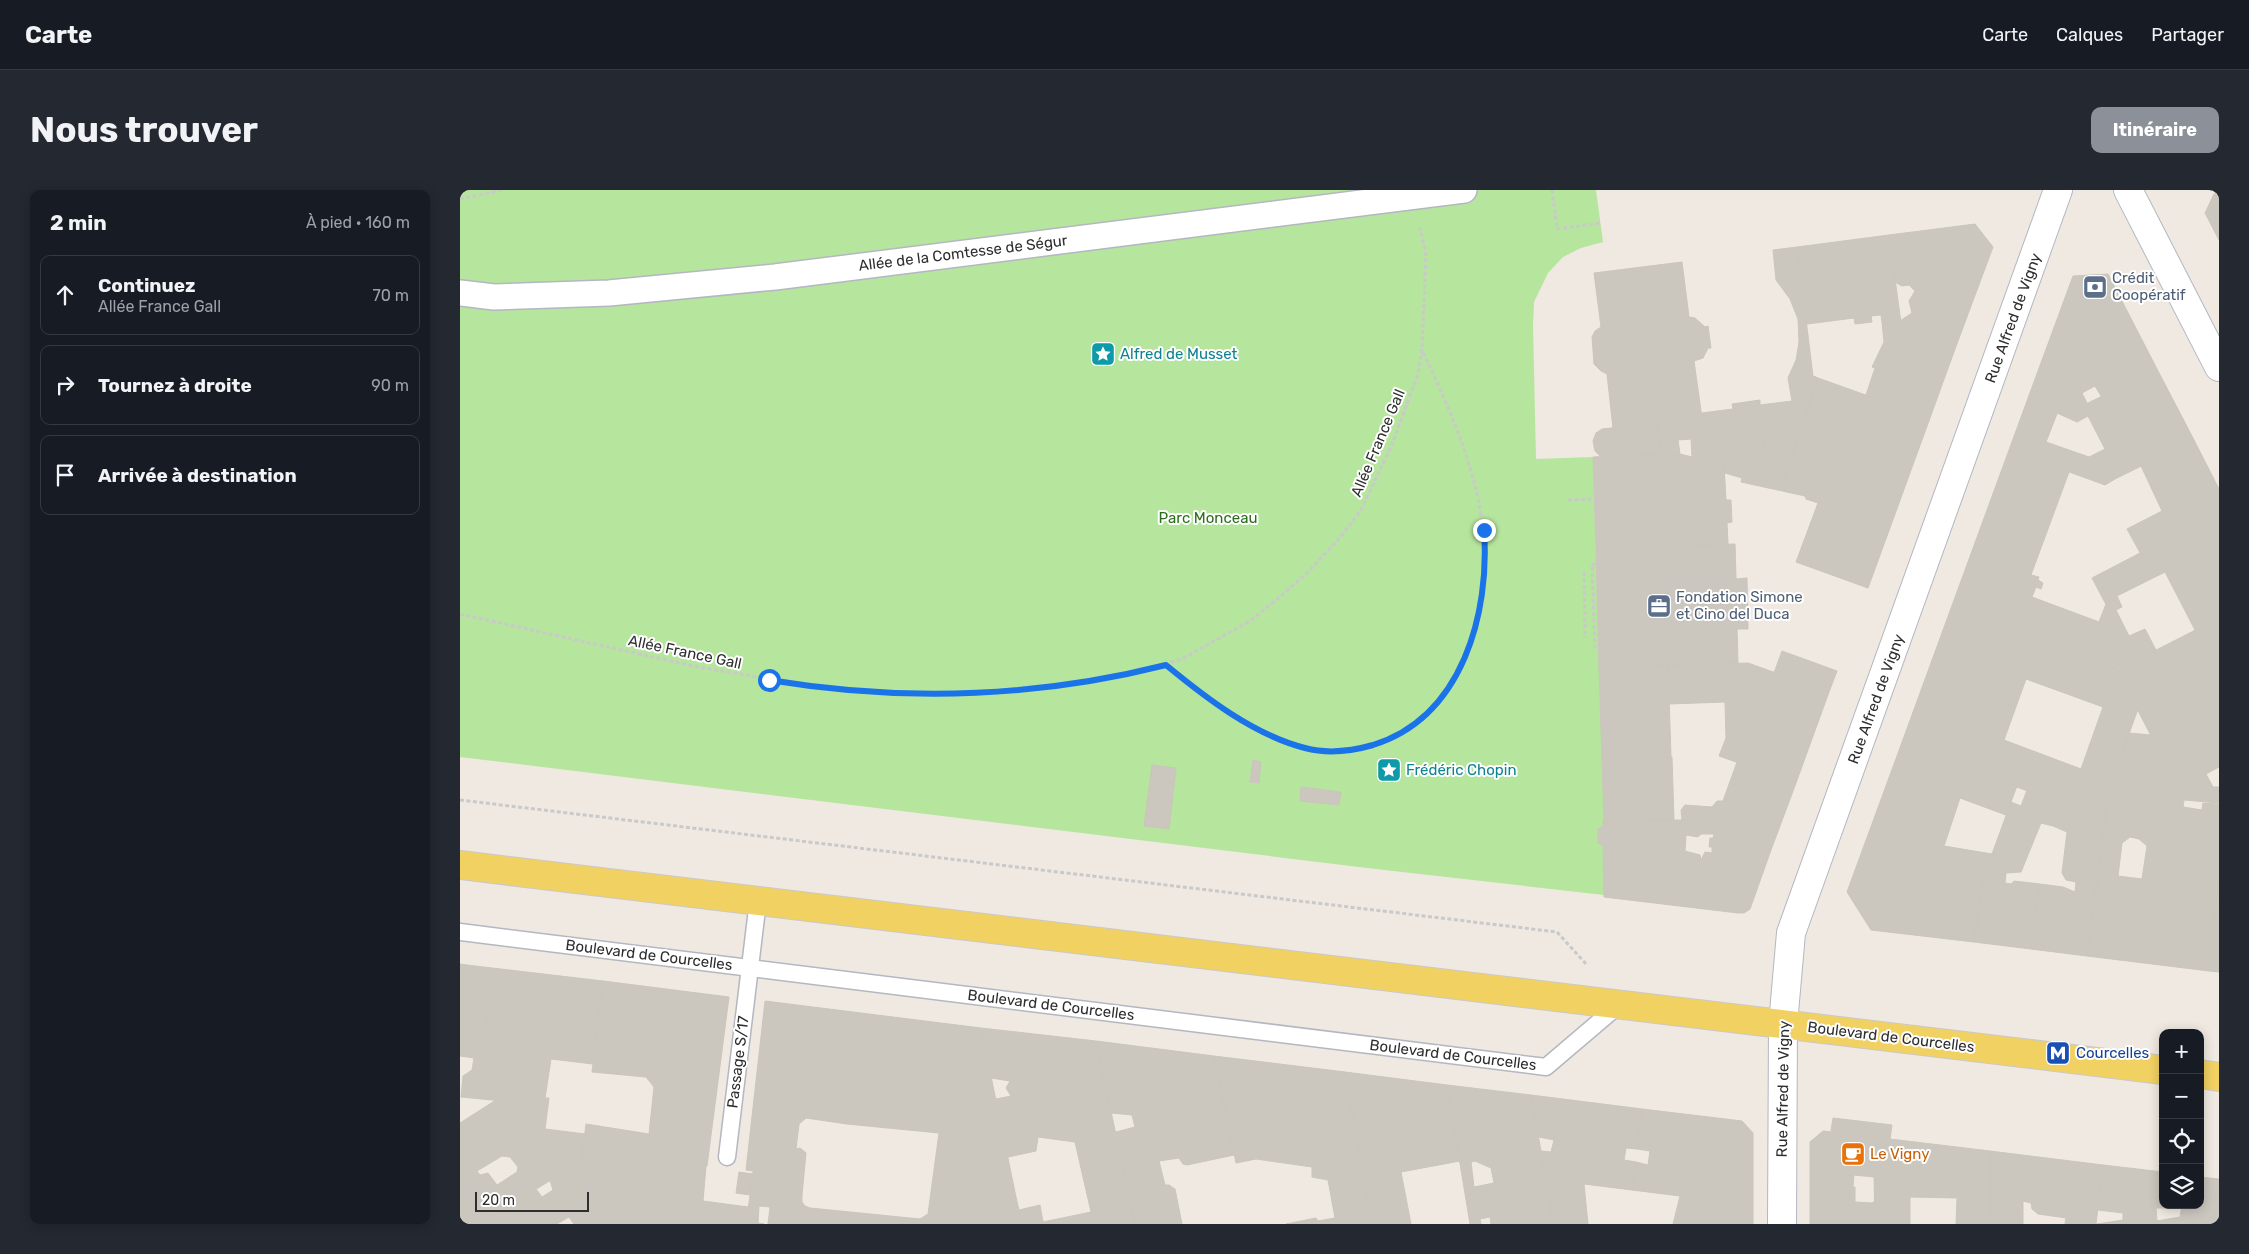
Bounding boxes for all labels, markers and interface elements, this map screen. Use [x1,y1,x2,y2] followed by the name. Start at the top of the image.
[25,21,92,49] text: Carte
[1982,24,2028,46] text: Carte
[2056,24,2123,46] text: Calques
[2151,24,2224,46] text: Partager
[2091,107,2219,153] button: Itinéraire
[30,109,258,151] text: Nous trouver
[50,210,107,235] text: 2 min
[306,213,410,232] text: À pied · 160 m
[858,231,1069,275] street label: Allée de la Comtesse de Ségur
[1981,251,2045,385] street label: Rue Alfred de Vigny
[2112,269,2186,304] place label: Crédit Coopératif
[98,274,196,297] text: Continuez
[2082,274,2108,300] bank icon: Crédit Coopératif
[51,281,79,309] icon: ahead
[372,286,409,305] text: 70 m
[98,297,221,316] text: Allée France Gall
[1090,341,1116,367] place icon: Alfred de Musset
[1120,345,1238,363] place label: Alfred de Musset
[51,371,79,399] icon: right
[98,374,252,397] text: Tournez à droite
[371,376,409,395] text: 90 m
[1347,386,1409,500] street label: Allée France Gall
[51,461,79,489] icon: arrive
[98,464,297,487] text: Arrivée à destination
[1159,509,1257,527] park label: Parc Monceau
[1473,519,1496,542] route end
[1676,588,1803,623] place label: Fondation Simone et Cino del Duca
[1646,593,1672,619] office icon: Fondation Simone et Cino del Duca
[627,631,743,673] street label: Allée France Gall
[1844,632,1908,766] street label: Rue Alfred de Vigny
[758,669,781,692] route start
[1376,757,1402,783] place icon: Frédéric Chopin
[1406,761,1517,779] place label: Frédéric Chopin
[564,936,734,974] street label: Boulevard de Courcelles
[966,986,1136,1024] street label: Boulevard de Courcelles
[723,1014,753,1109] street label: Passage S/17
[1806,1018,1976,1056] street label: Boulevard de Courcelles
[1773,1021,1793,1157] street label: Rue Alfred de Vigny
[2159,1029,2204,1209] map controls
[2159,1029,2204,1074] button: +
[1368,1036,1538,1074] street label: Boulevard de Courcelles
[2045,1040,2071,1066] metro station icon: Courcelles
[2076,1044,2150,1062] place label: Courcelles
[2159,1074,2204,1119] button: −
[2159,1119,2204,1164] button: locate
[1840,1141,1866,1167] cafe icon: Le Vigny
[1870,1145,1929,1163] place label: Le Vigny
[2159,1164,2204,1209] button: layers
[475,1189,589,1212] scale bar
[482,1192,515,1209] text: 20 m

